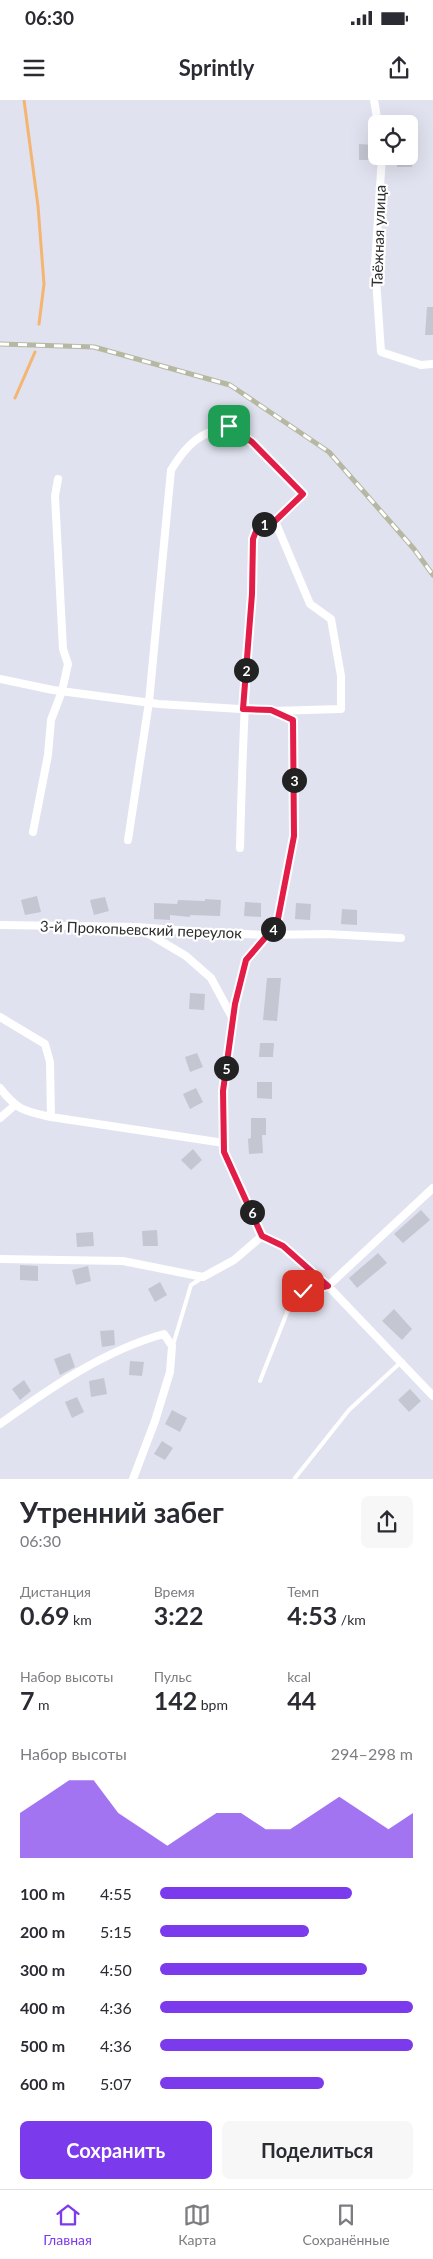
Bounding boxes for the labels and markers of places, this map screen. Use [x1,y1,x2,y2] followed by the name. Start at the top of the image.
[208,405,250,447] pin
[252,512,276,536] pin: 1
[234,658,258,682] pin: 2
[282,768,306,792] pin: 3
[260,916,286,942] pin: 4
[214,1056,238,1080] pin: 5
[240,1200,264,1224] pin: 6
[282,1270,324,1312] pin

